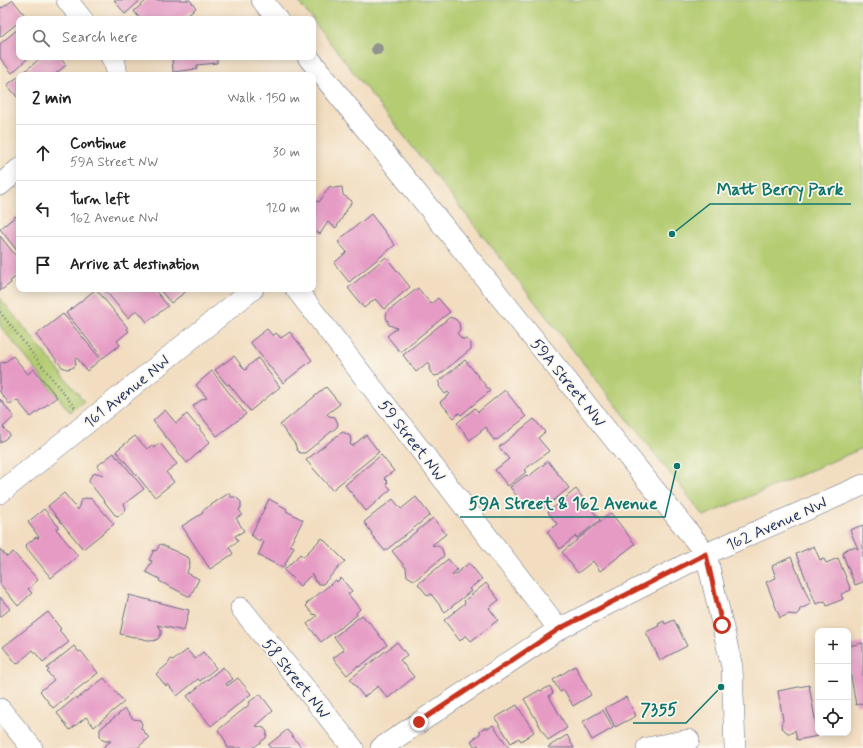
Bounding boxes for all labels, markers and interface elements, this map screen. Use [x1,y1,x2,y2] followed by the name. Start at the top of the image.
[16,16,316,60] search box
[30,27,52,49] icon: search
[62,28,138,48] text: Search here
[32,87,72,109] text: 2 min
[227,90,300,107] text: Walk · 150 m
[70,134,126,154] text: Continue
[32,142,54,164] icon: ahead
[273,144,300,161] text: 30 m
[70,154,158,171] text: 59A Street NW
[710,175,851,204] callout: Matt Berry Park
[717,179,844,202] text: Matt Berry Park
[70,190,130,210] text: Turn left
[32,198,54,220] icon: left
[266,200,300,217] text: 120 m
[70,210,158,227] text: 162 Avenue NW
[32,254,54,276] icon: arrive
[70,255,199,275] text: Arrive at destination
[526,334,610,432] street label: 59A Street NW
[80,351,174,433] street label: 161 Avenue NW
[373,396,450,486] street label: 59 Street NW
[460,488,665,517] callout: 59A Street & 162 Avenue
[469,493,658,515] text: 59A Street & 162 Avenue
[723,493,830,556] street label: 162 Avenue NW
[713,616,731,634] route start
[815,628,851,736] map controls
[815,628,851,664] button: +
[257,635,335,723] street label: 58 Street NW
[815,664,851,700] button: −
[633,694,686,723] callout: 7355
[640,699,678,721] text: 7355
[815,700,851,736] button: locate
[410,713,428,731] route end

